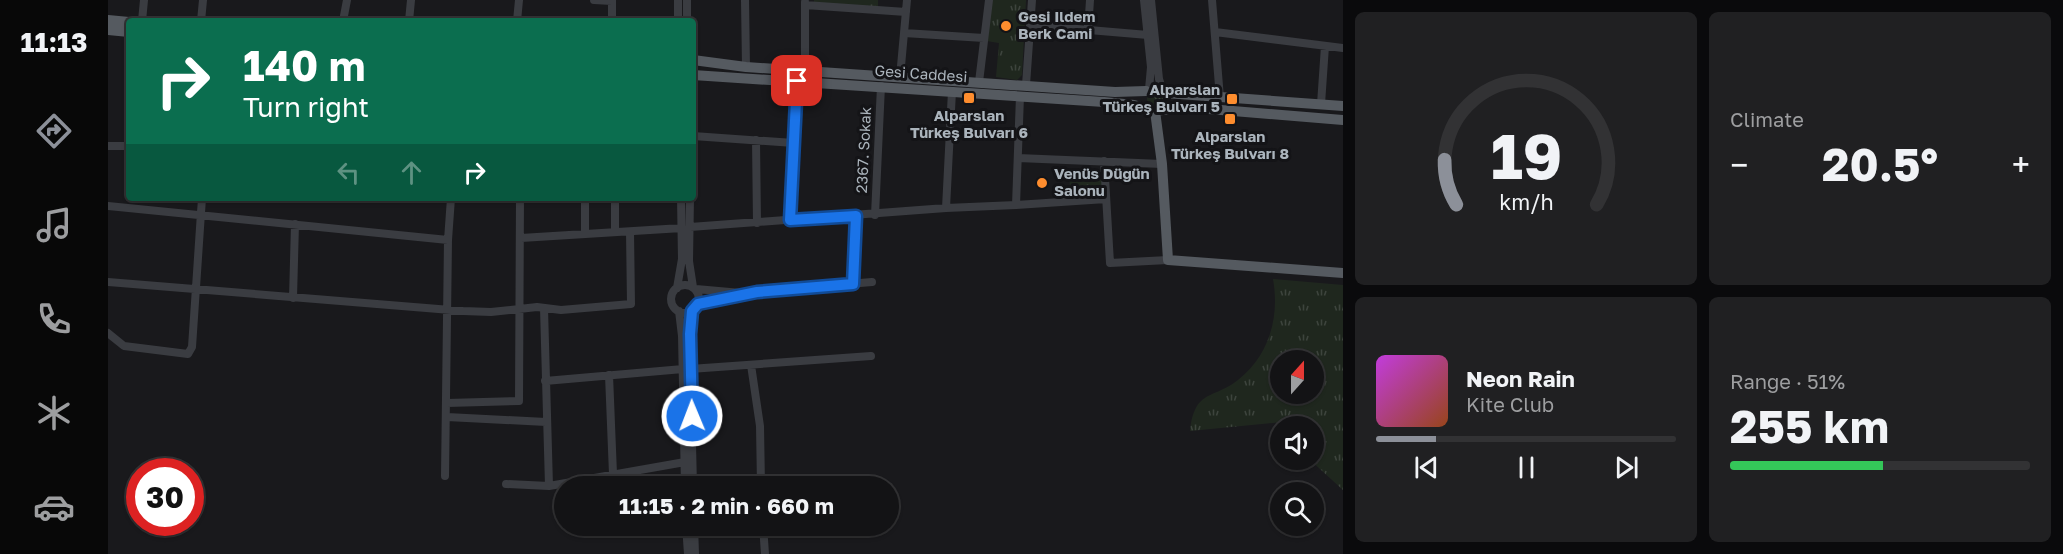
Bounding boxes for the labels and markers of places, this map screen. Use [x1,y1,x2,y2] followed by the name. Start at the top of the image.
[1018,7,1095,42] place label: Gesi Ildem Berk Cami
[999,19,1013,33] marker: Gesi Ildem Berk Cami
[771,55,822,106] pin
[1102,80,1220,115] place label: Alparslan Türkeş Bulvarı 5
[962,91,976,105] marker: Alparslan Türkeş Bulvarı 6
[1225,92,1239,106] marker: Alparslan Türkeş Bulvarı 5
[910,106,1028,141] place label: Alparslan Türkeş Bulvarı 6
[1223,112,1237,126] marker: Alparslan Türkeş Bulvarı 8
[1171,127,1289,162] place label: Alparslan Türkeş Bulvarı 8
[1054,164,1150,199] place label: Venüs Düğün Salonu
[1035,176,1049,190] marker: Venüs Düğün Salonu

